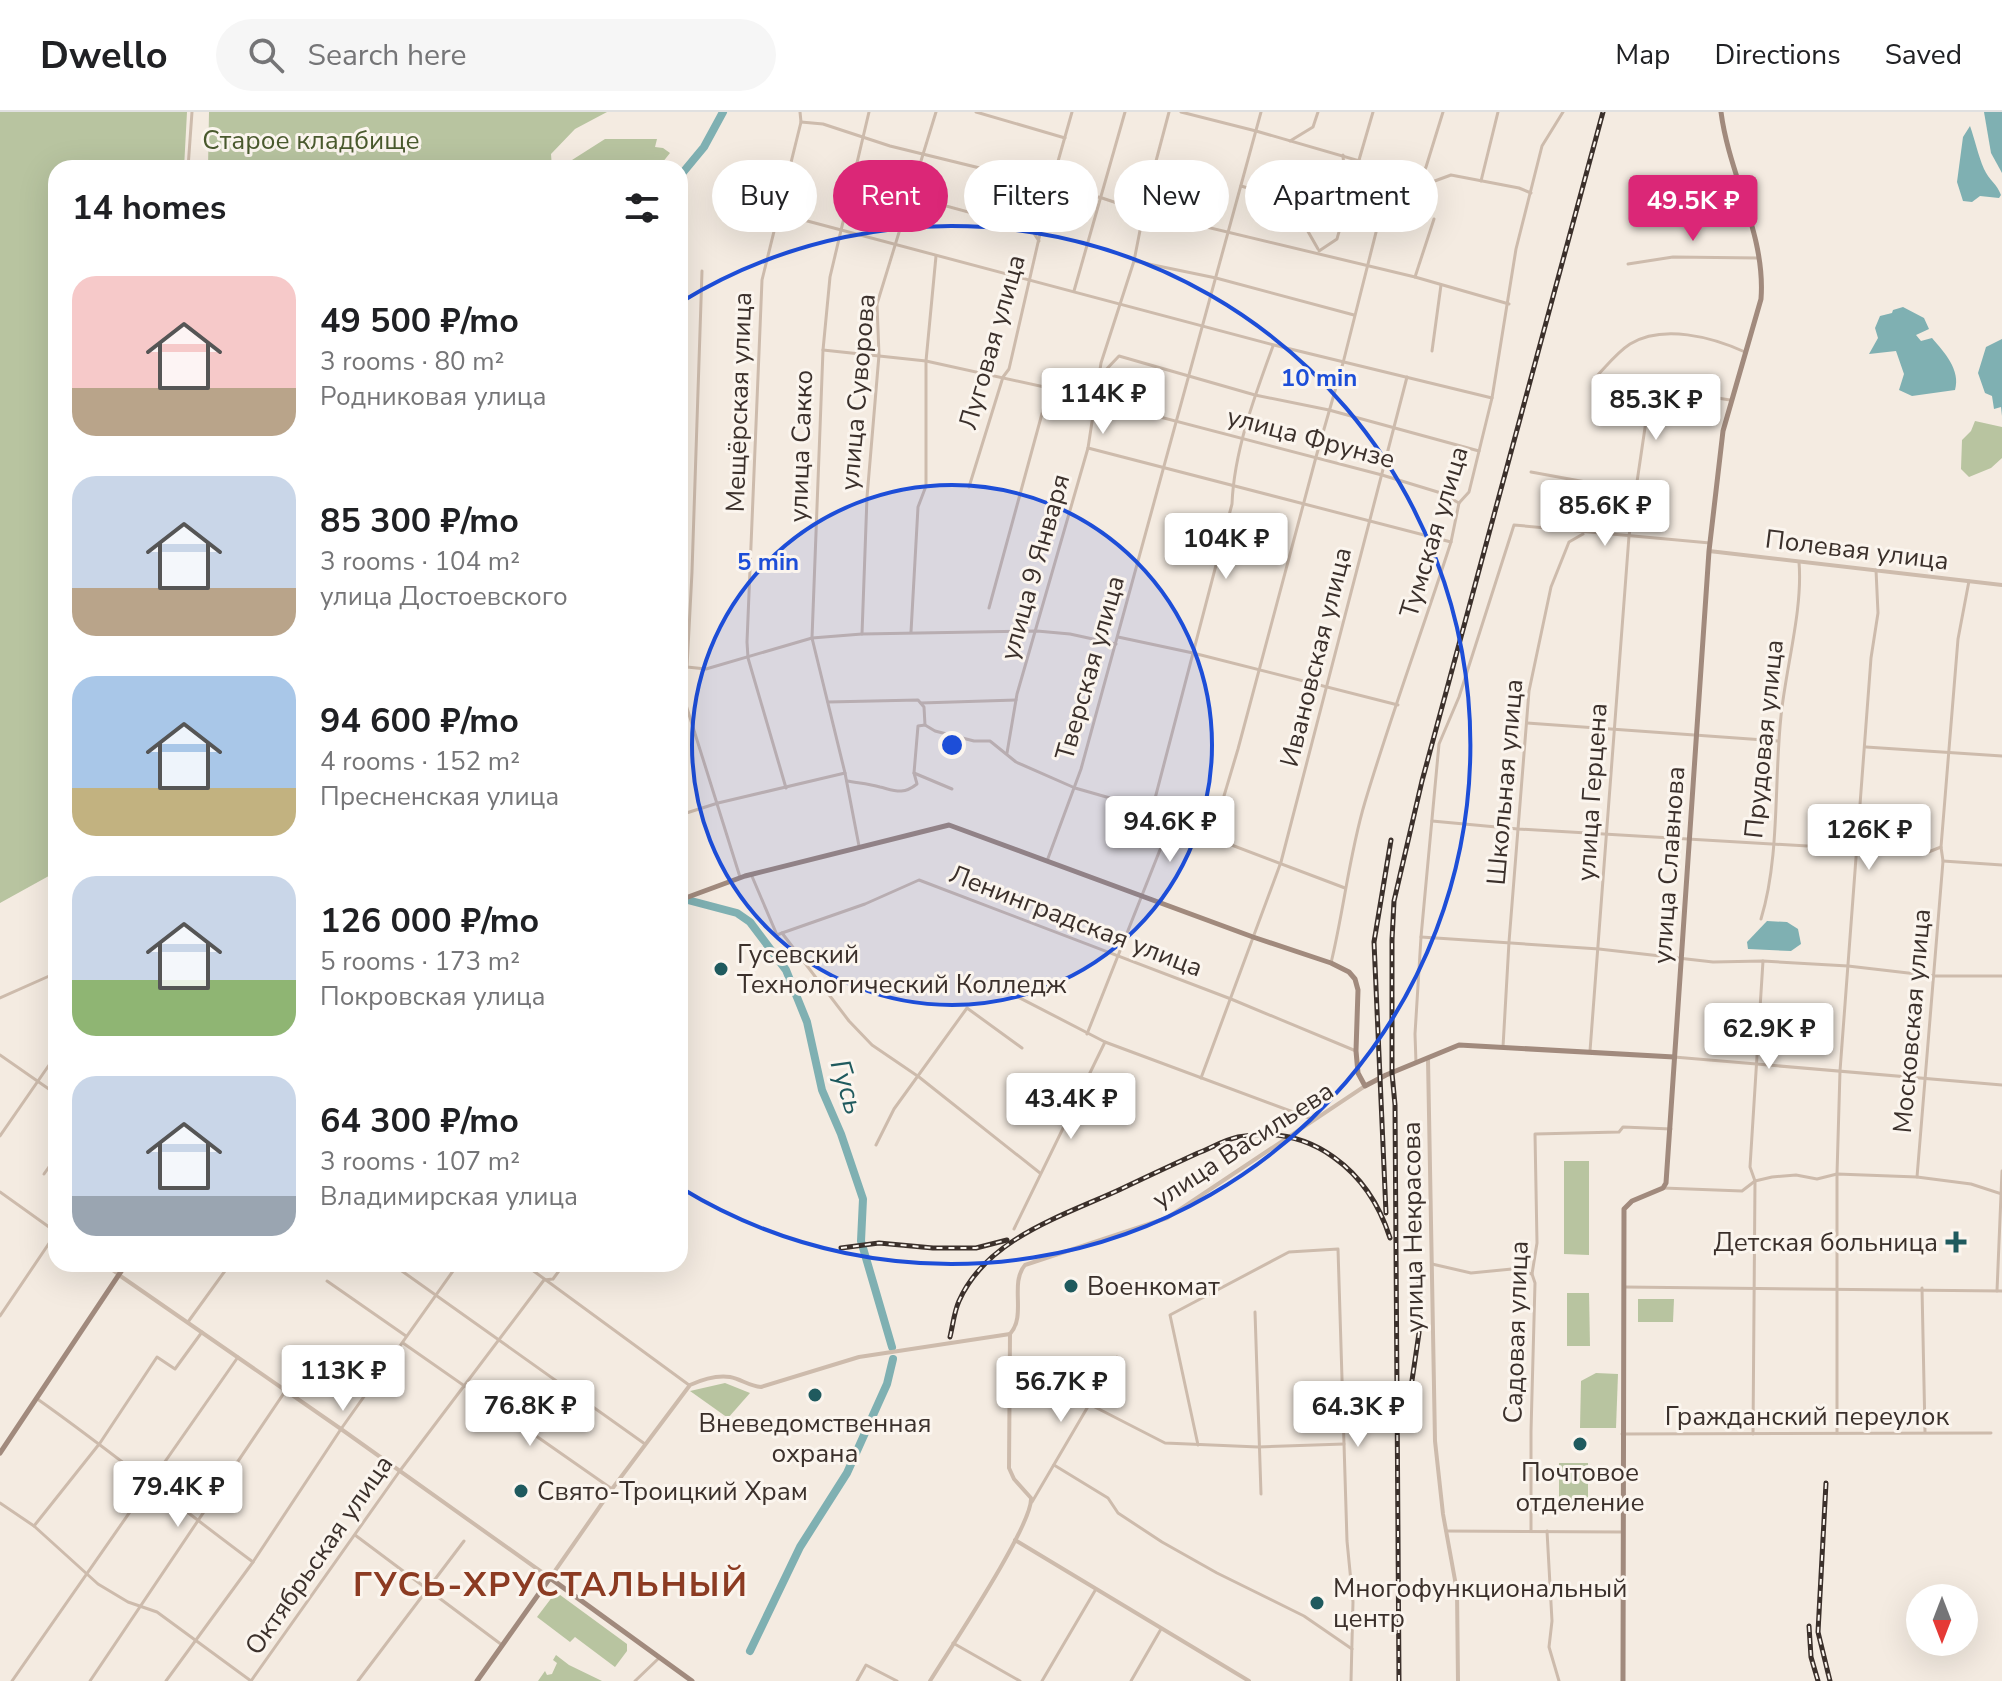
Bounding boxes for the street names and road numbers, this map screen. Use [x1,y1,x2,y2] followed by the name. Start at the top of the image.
[950,250,1034,434] street label: Луговая улица
[718,291,760,513] street label: Мещёрская улица
[832,292,884,492] street label: улица Суворова
[781,369,821,523] street label: улица Сакко
[1223,399,1399,477] street label: улица Фрунзе
[1391,442,1477,622] street label: Тумская улица
[992,470,1078,664] street label: улица 9 Января
[1763,521,1951,579] street label: Полевая улица
[1272,544,1360,770] street label: Ивановская улица
[1047,572,1133,764] street label: Тверская улица
[1736,638,1792,840] street label: Прудовая улица
[1479,677,1531,887] street label: Школьная улица
[1568,702,1616,882] street label: улица Герцена
[1645,765,1693,965] street label: улица Славнова
[944,857,1208,985] street label: Ленинградская улица
[1885,907,1939,1135] street label: Московская улица
[1146,1073,1340,1217] street label: улица Васильева
[1394,1121,1432,1333] street label: улица Некрасова
[1495,1240,1537,1424] street label: Садовая улица
[1665,1399,1949,1434] street label: Гражданский переулок
[237,1448,401,1662] street label: Октябрьская улица

